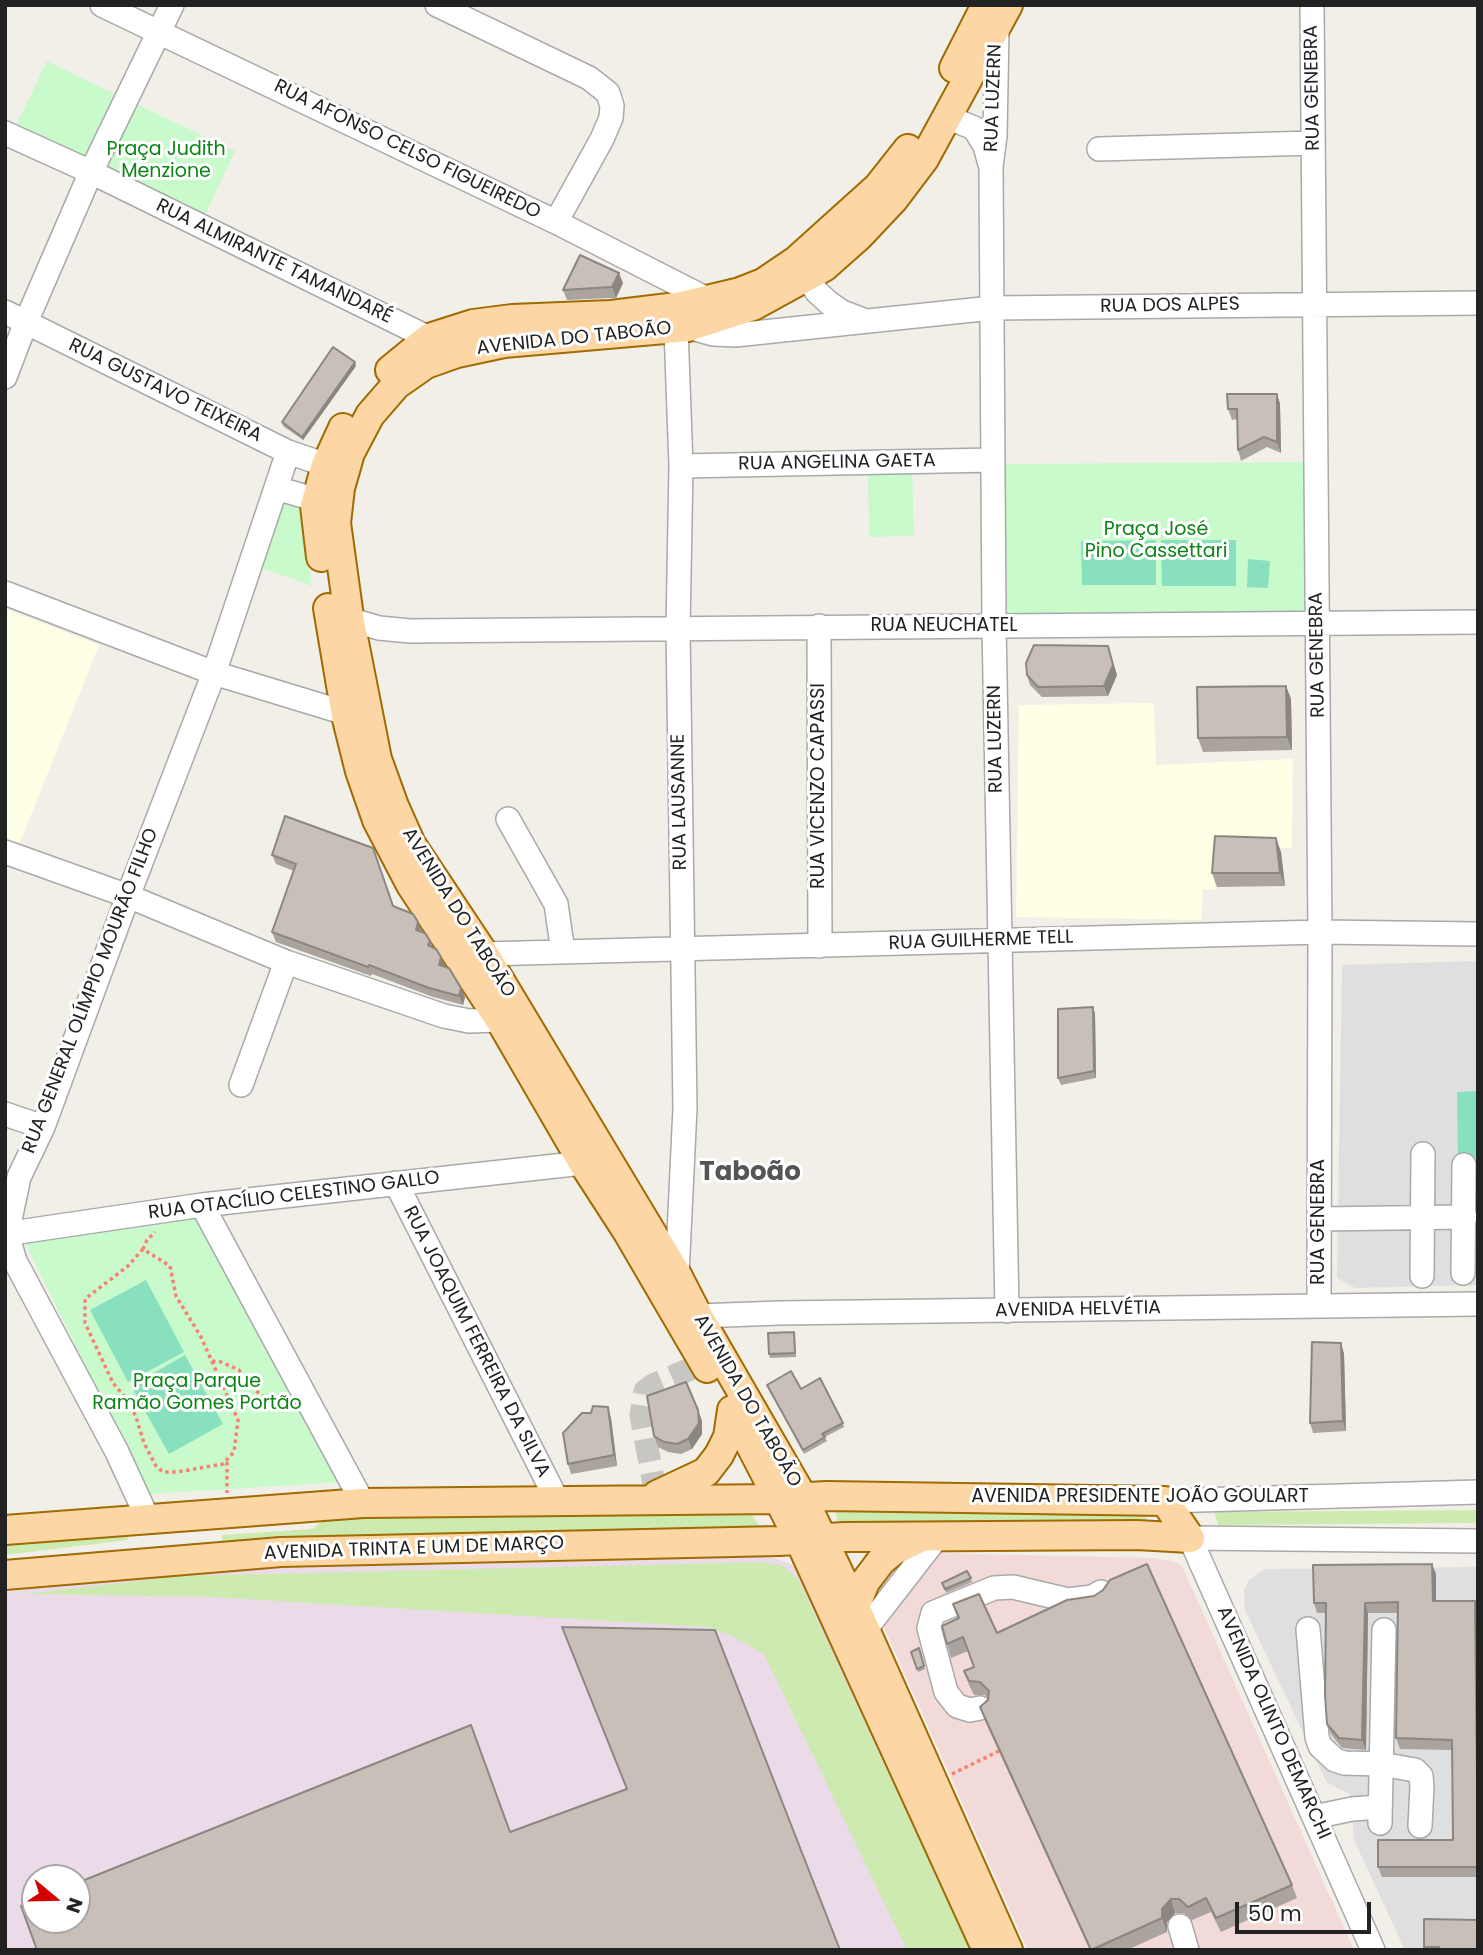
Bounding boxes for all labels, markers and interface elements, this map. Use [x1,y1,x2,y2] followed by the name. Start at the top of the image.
[1301,25,1325,151] street label: RUA GENEBRA
[981,44,1007,152] street label: RUA LUZERN
[270,75,544,225] street label: RUA AFONSO CELSO FIGUEIREDO
[106,139,226,183] park label: Praça Judith Menzione
[152,195,396,329] street label: RUA ALMIRANTE TAMANDARÉ
[1100,293,1240,319] street label: RUA DOS ALPES
[476,317,672,361] street label: AVENIDA DO TABOÃO
[65,334,265,448] street label: RUA GUSTAVO TEIXEIRA
[738,450,936,476] street label: RUA ANGELINA GAETA
[1085,519,1227,563] park label: Praça José Pino Cassettari
[1306,592,1330,718] street label: RUA GENEBRA
[870,615,1018,637] street label: RUA NEUCHATEL
[808,683,830,889] street label: RUA VICENZO CAPASSI
[984,685,1008,793] street label: RUA LUZERN
[667,734,693,870] street label: RUA LAUSANNE
[397,824,519,1002] street label: AVENIDA DO TABOÃO
[18,825,164,1157] street label: RUA GENERAL OLÍMPIO MOURÃO FILHO
[888,926,1074,956] street label: RUA GUILHERME TELL
[699,1157,801,1189] district label: Taboão
[1308,1159,1330,1285] street label: RUA GENEBRA
[147,1167,441,1225] street label: RUA OTACÍLIO CELESTINO GALLO
[397,1203,555,1481] street label: RUA JOAQUIM FERREIRA DA SILVA
[995,1297,1161,1323] street label: AVENIDA HELVÉTIA
[688,1311,806,1491] street label: AVENIDA DO TABOÃO
[92,1371,302,1415] park label: Praça Parque Ramão Gomes Portão
[971,1486,1309,1508] street label: AVENIDA PRESIDENTE JOÃO GOULART
[263,1532,565,1566] street label: AVENIDA TRINTA E UM DE MARÇO
[1211,1603,1335,1843] street label: AVENIDA OLINTO DEMARCHI
[21,1864,91,1934] north arrow
[1238,1888,1374,1932] scale bar
[59,1894,90,1916] text: N
[1248,1899,1302,1928] text: 50 m

